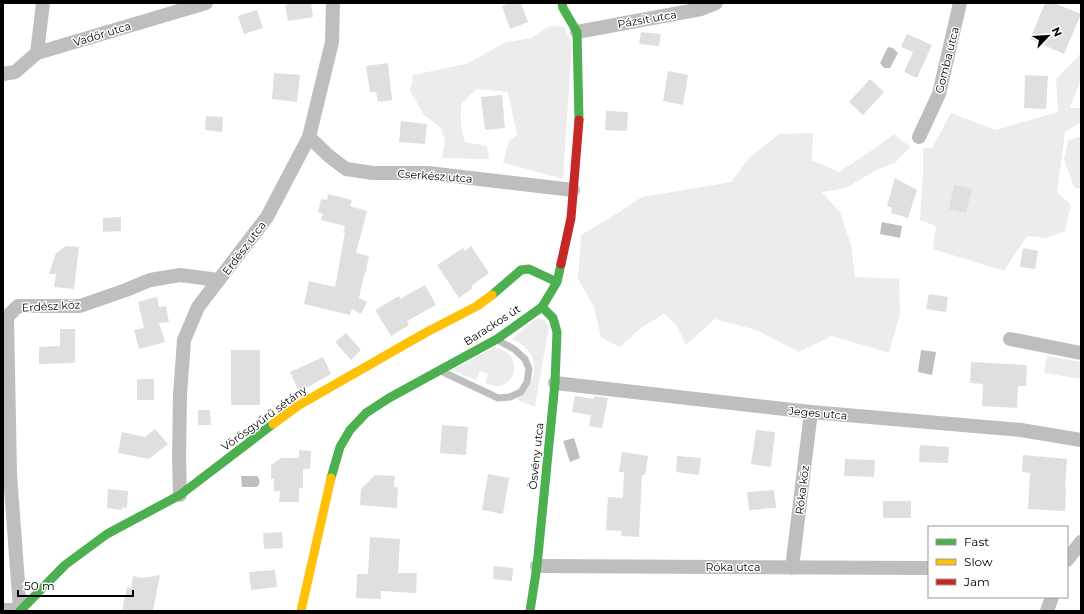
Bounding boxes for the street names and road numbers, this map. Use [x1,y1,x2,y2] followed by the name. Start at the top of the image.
[616,7,678,31] street label: Pázsit utca
[71,19,133,49] street label: Vadőr utca
[932,25,962,95] street label: Gomba utca
[397,166,473,186] street label: Cserkész utca
[219,218,269,278] street label: Erdész utca
[21,297,81,315] street label: Erdész köz
[461,301,523,348] street label: Barackos út
[219,382,309,454] street label: Vörösgyűrű sétány
[787,403,848,423] street label: Jeges utca
[526,422,546,490] street label: Ösvény utca
[792,464,812,515] street label: Róka köz
[705,560,761,574] street label: Róka utca

